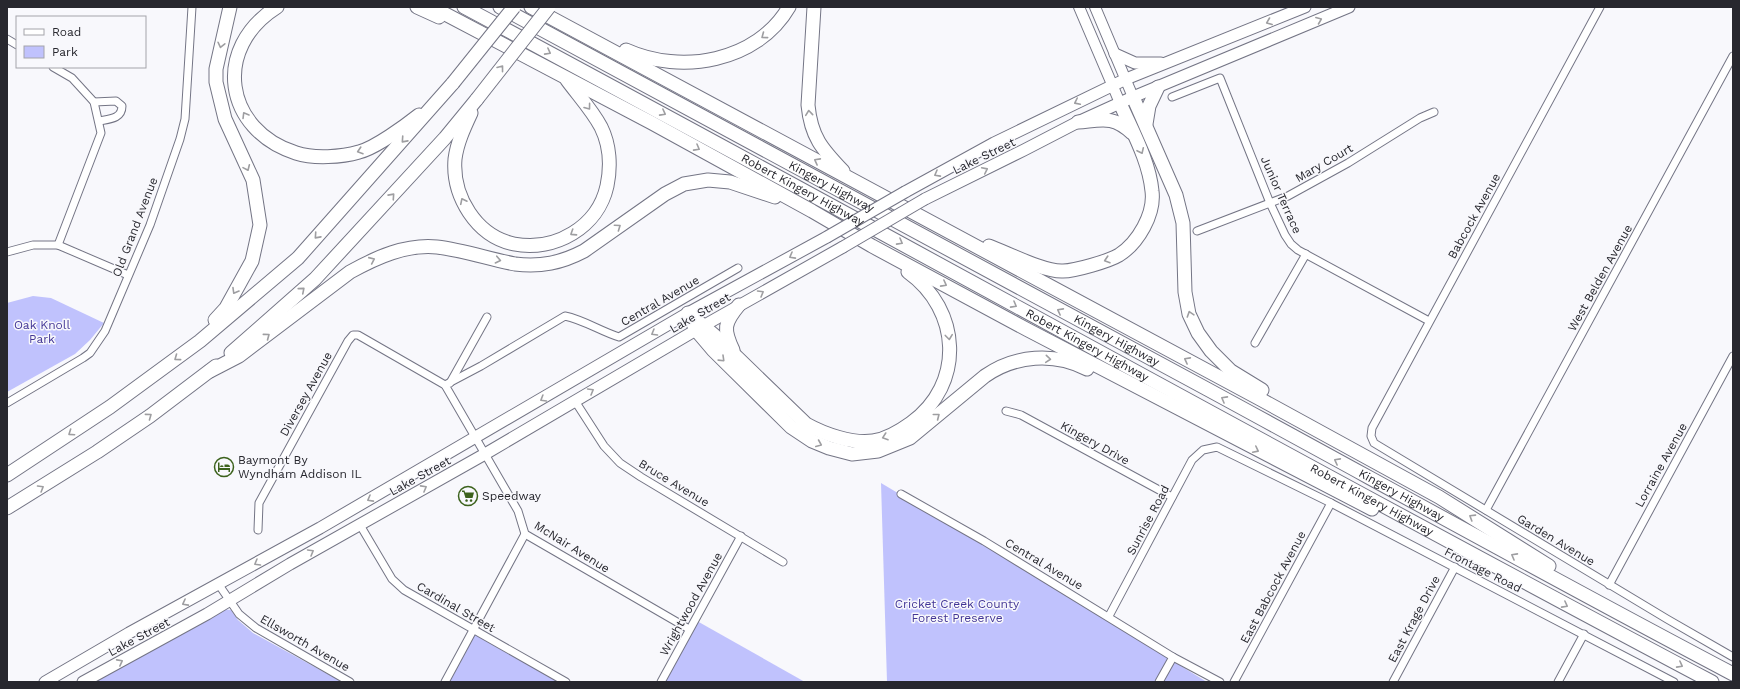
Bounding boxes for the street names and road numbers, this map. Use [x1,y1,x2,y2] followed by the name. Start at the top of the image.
[951,135,1017,177] street label: Lake Street
[1293,141,1355,185] street label: Mary Court
[739,151,867,230] street label: Robert Kingery Highway
[1258,154,1304,236] street label: Junior Terrace
[786,158,877,216] street label: Kingery Highway
[1445,171,1503,261] street label: Babcock Avenue
[110,175,160,279] street label: Old Grand Avenue
[1565,222,1635,334] street label: West Belden Avenue
[618,273,702,329] street label: Central Avenue
[667,290,733,336] street label: Lake Street
[1023,306,1152,385] street label: Robert Kingery Highway
[1071,312,1163,369] street label: Kingery Highway
[277,349,335,439] street label: Diversey Avenue
[1058,418,1132,468] street label: Kingery Drive
[1632,420,1690,510] street label: Lorraine Avenue
[387,453,453,499] street label: Lake Street
[636,456,712,510] street label: Bruce Avenue
[1308,461,1437,539] street label: Robert Kingery Highway
[1356,466,1447,524] street label: Kingery Highway
[1124,483,1172,557] street label: Sunrise Road
[1515,511,1597,569] street label: Garden Avenue
[532,518,612,576] street label: McNair Avenue
[1237,528,1309,646] street label: East Babcock Avenue
[1003,535,1086,593] street label: Central Avenue
[1442,545,1524,595] street label: Frontage Road
[657,550,725,658] street label: Wrightwood Avenue
[1385,573,1443,665] street label: East Krage Drive
[414,579,498,635] street label: Cardinal Street
[258,612,352,674] street label: Ellsworth Avenue
[106,615,172,659] street label: Lake Street

